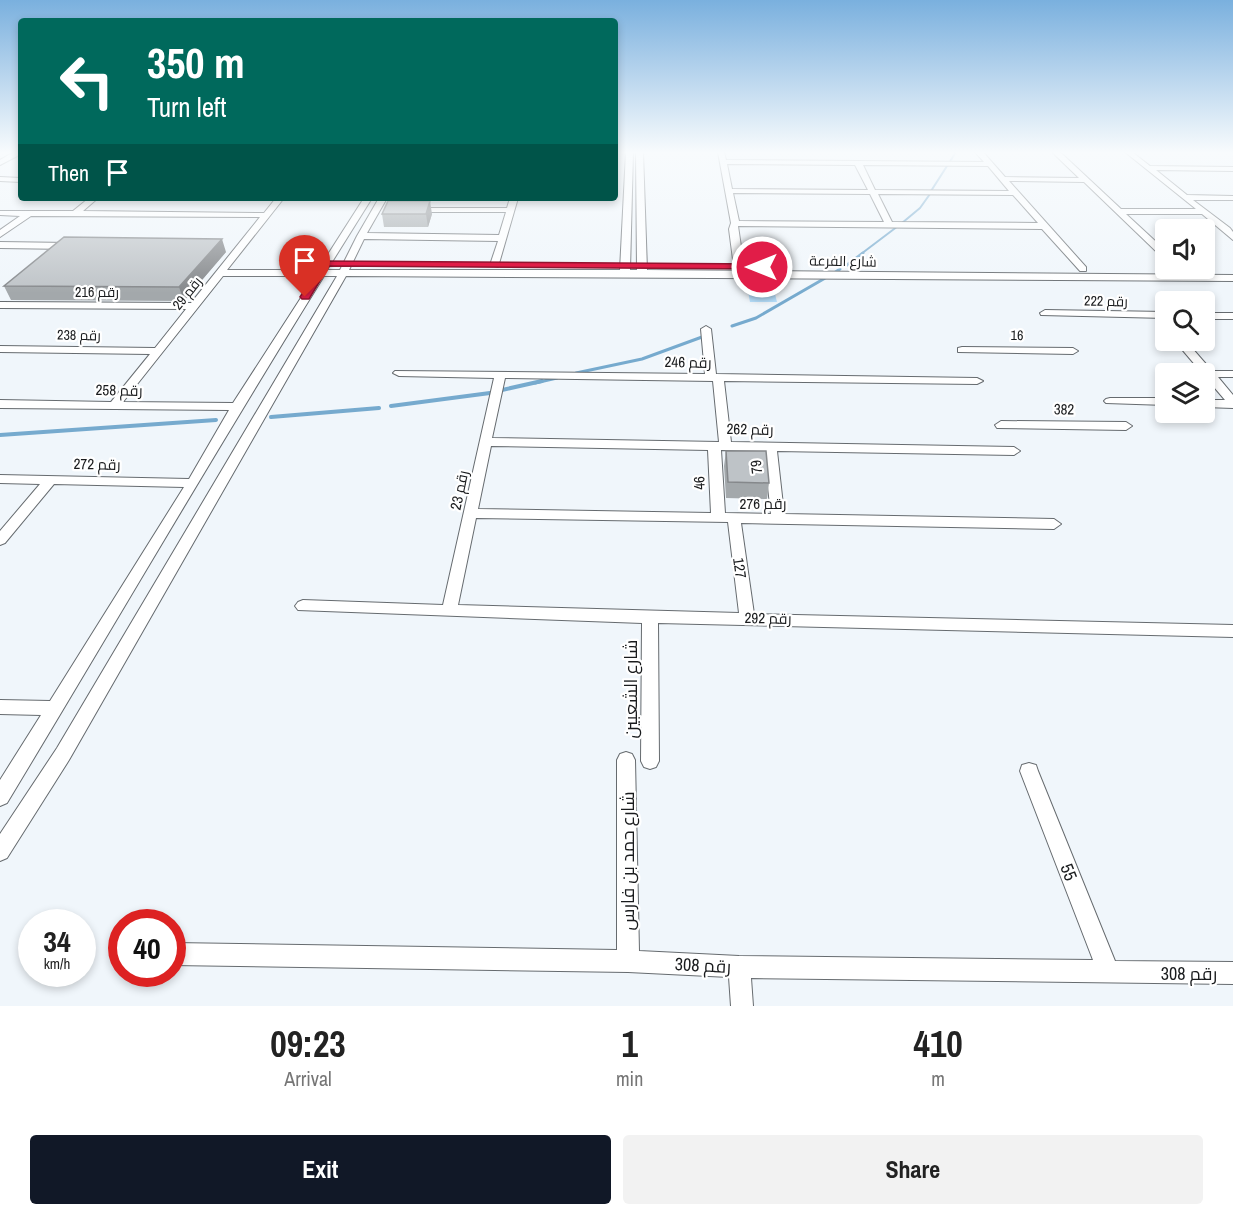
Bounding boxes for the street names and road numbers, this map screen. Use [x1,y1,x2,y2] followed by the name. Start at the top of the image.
[809,251,877,271] street label: شارع الفرعة
[168,273,207,314] street label: رقم 29
[75,283,119,302] street label: رقم 216
[1084,292,1128,311] street label: رقم 222
[57,326,101,345] street label: رقم 238
[1010,326,1024,344] street label: 16
[664,351,712,373] street label: رقم 246
[95,379,143,401] street label: رقم 258
[1054,398,1075,420] street label: 382
[726,418,774,440] street label: رقم 262
[73,453,121,475] street label: رقم 272
[745,459,767,475] street label: 79
[445,468,473,512] street label: رقم 23
[688,475,710,490] street label: 46
[740,493,786,514] street label: رقم 276
[728,556,752,580] street label: 127
[744,607,792,629] street label: رقم 292
[618,640,643,738] street label: شارع الشعبين
[615,791,640,931] street label: شارع حمد بن فارس
[1054,860,1084,884] street label: 55
[674,951,732,979] street label: رقم 308
[1161,961,1217,986] street label: رقم 308

